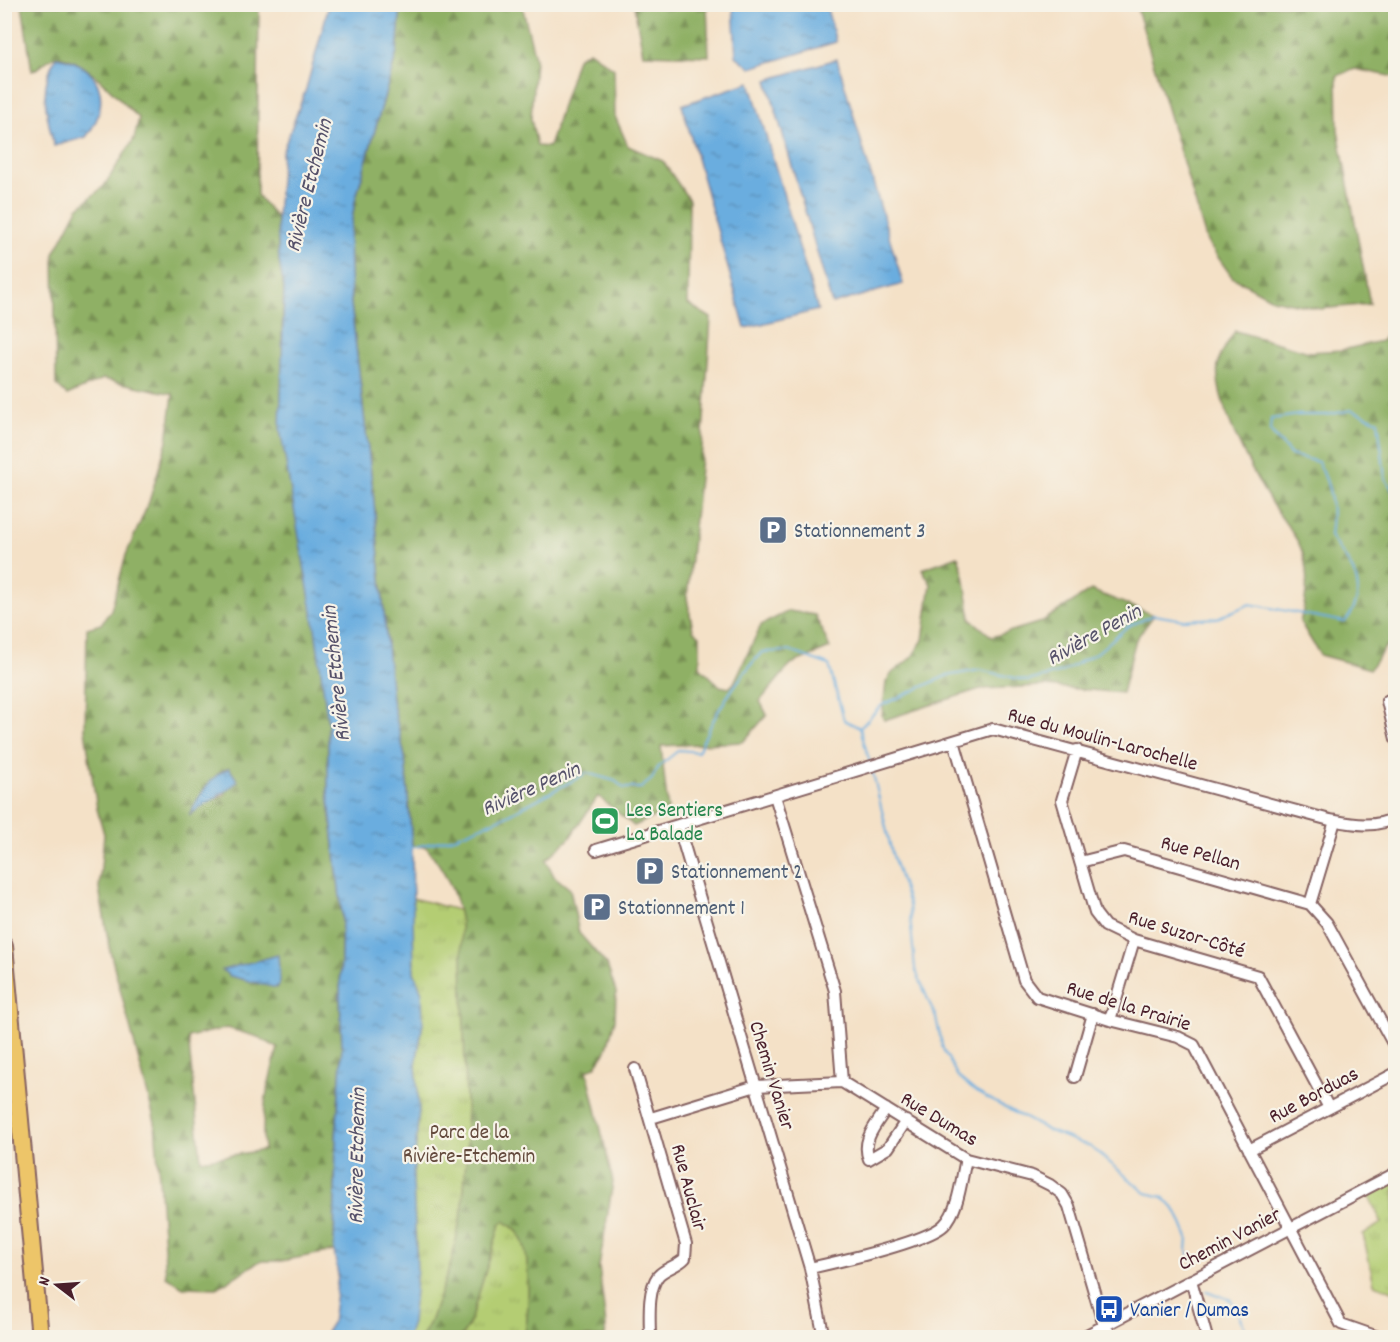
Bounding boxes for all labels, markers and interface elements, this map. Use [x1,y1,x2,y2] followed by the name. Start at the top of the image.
[279,115,342,256] water label: Rivière Etchemin
[757,514,789,546] parking icon: Stationnement 3
[794,518,926,548] place label: Stationnement 3
[1042,597,1149,675] water label: Rivière Penin
[315,603,360,743] water label: Rivière Etchemin
[1004,701,1201,781] street label: Rue du Moulin-Larochelle
[477,754,586,826] water label: Rivière Penin
[626,797,723,851] place label: Les Sentiers La Balade
[589,805,621,837] sports icon: Les Sentiers La Balade
[1157,829,1244,881] street label: Rue Pellan
[634,855,666,887] parking icon: Stationnement 2
[671,859,803,889] place label: Stationnement 2
[581,891,613,923] parking icon: Stationnement 1
[618,895,745,925] place label: Stationnement 1
[1124,904,1248,968] street label: Rue Suzor-Côté
[1062,975,1194,1041] street label: Rue de la Prairie
[739,1018,801,1134] street label: Chemin Vanier
[1264,1060,1365,1133] street label: Rue Borduas
[894,1085,983,1156] street label: Rue Dumas
[342,1087,375,1224] water label: Rivière Etchemin
[403,1119,535,1173] park label: Parc de la Rivière-Etchemin
[661,1141,713,1235] street label: Rue Auclair
[1174,1201,1287,1280] street label: Chemin Vanier
[27,1255,87,1315] north arrow
[33,1274,57,1288] text: N
[1093,1293,1125,1325] bus stop icon: Vanier / Dumas
[1130,1297,1249,1327] place label: Vanier / Dumas

